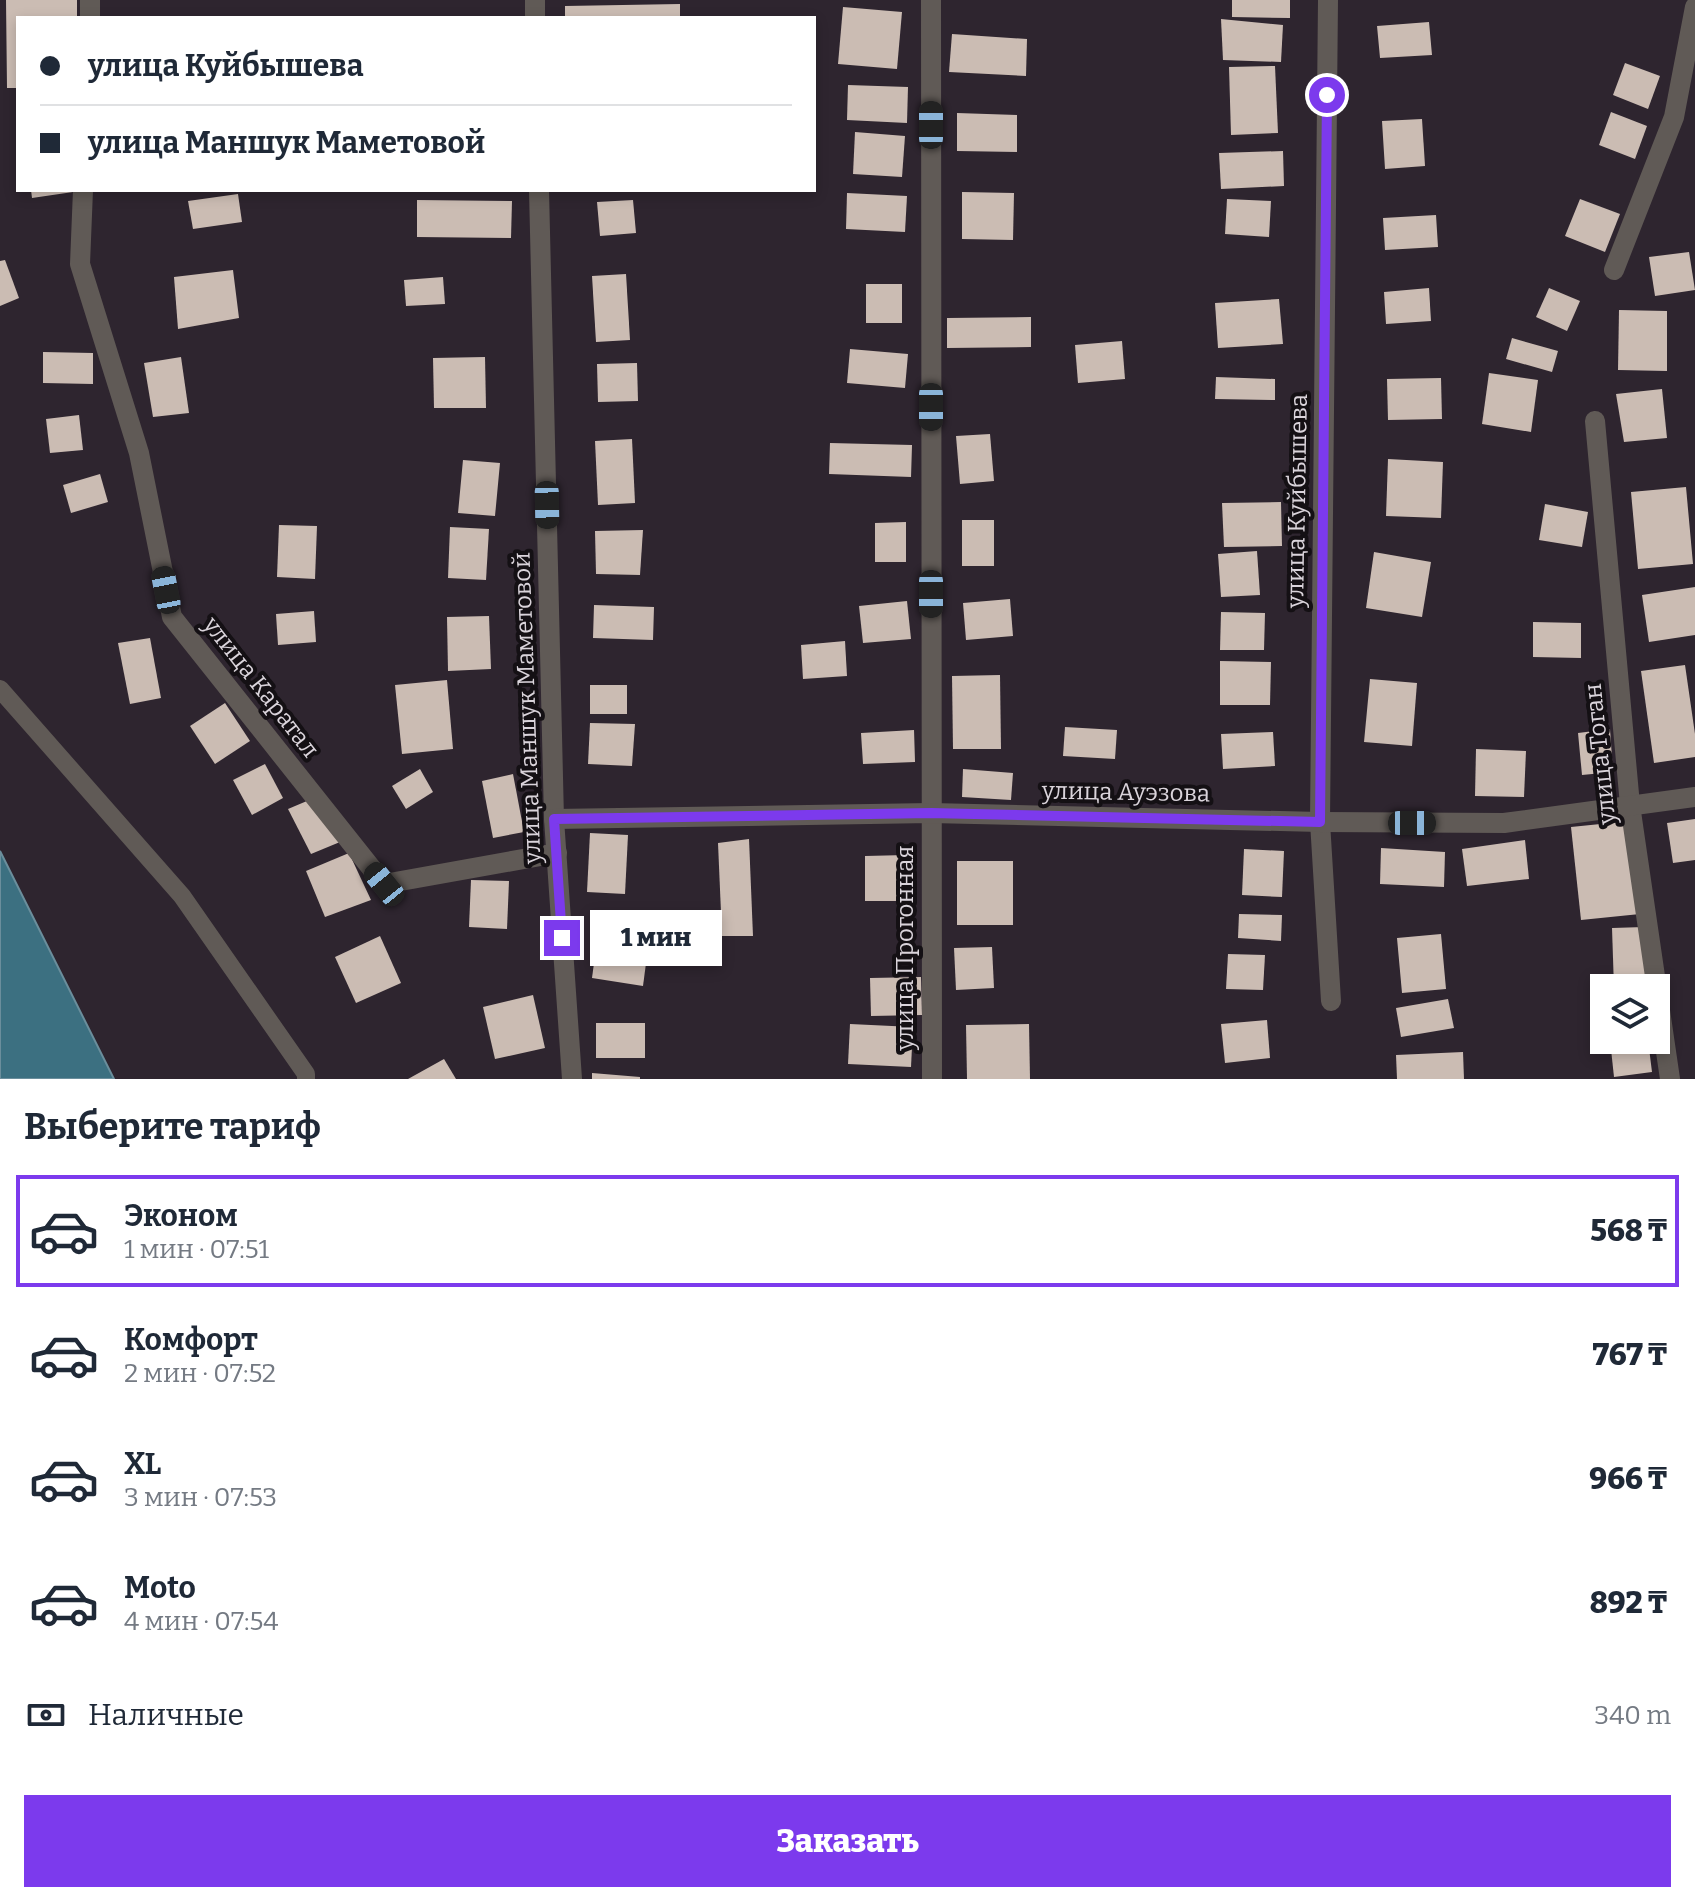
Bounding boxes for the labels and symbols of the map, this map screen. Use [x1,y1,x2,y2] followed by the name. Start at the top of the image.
[1309,77,1345,113] route start
[919,101,943,149] car
[919,383,943,431] car
[1281,394,1313,609] street label: улица Куйбышева
[535,481,559,529] car
[508,552,546,865] street label: улица Маншук Маметовой
[150,564,182,616] car
[919,570,943,618] car
[197,610,325,763] street label: улица Каратал
[1579,682,1621,827] street label: улица Тоган
[1041,777,1210,807] street label: улица Ауэзова
[1388,811,1436,835] car
[891,845,919,1052] street label: улица Прогонная
[360,858,408,910] car
[590,910,722,966] callout: 1 мин
[544,920,580,956] route end

